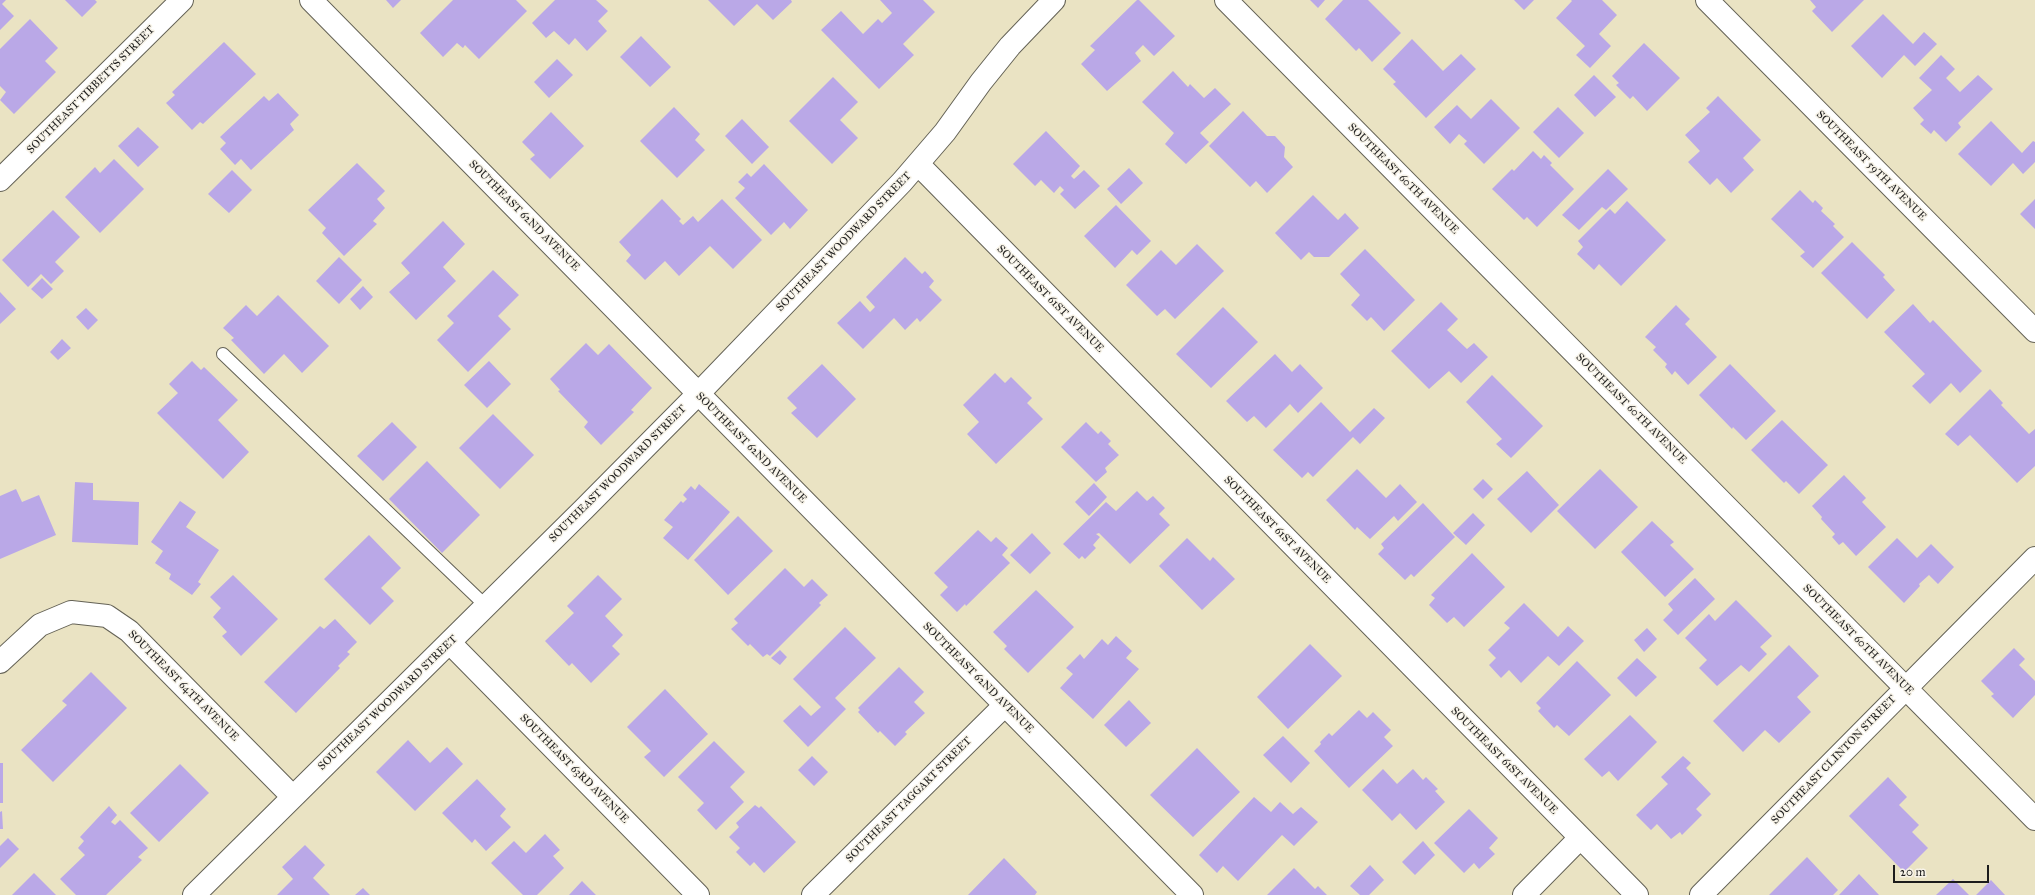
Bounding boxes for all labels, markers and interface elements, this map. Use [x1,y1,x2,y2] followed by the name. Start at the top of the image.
[24,23,158,157] street label: SOUTHEAST TIBBETTS STREET
[1813,108,1929,224] street label: SOUTHEAST 59TH AVENUE
[1345,121,1461,237] street label: SOUTHEAST 60TH AVENUE
[466,158,582,274] street label: SOUTHEAST 62ND AVENUE
[774,170,914,314] street label: SOUTHEAST WOODWARD STREET
[994,243,1106,355] street label: SOUTHEAST 61ST AVENUE
[1573,351,1689,467] street label: SOUTHEAST 60TH AVENUE
[693,390,809,506] street label: SOUTHEAST 62ND AVENUE
[547,403,689,545] street label: SOUTHEAST WOODWARD STREET
[1221,474,1333,586] street label: SOUTHEAST 61ST AVENUE
[1800,582,1916,698] street label: SOUTHEAST 60TH AVENUE
[920,620,1036,736] street label: SOUTHEAST 62ND AVENUE
[125,628,241,744] street label: SOUTHEAST 64TH AVENUE
[316,633,460,773] street label: SOUTHEAST WOODWARD STREET
[1769,693,1899,827] street label: SOUTHEAST CLINTON STREET
[1448,705,1560,817] street label: SOUTHEAST 61ST AVENUE
[517,712,631,826] street label: SOUTHEAST 63RD AVENUE
[843,734,975,866] street label: SOUTHEAST TAGGART STREET
[1895,857,1991,883] scale bar
[1900,865,1926,879] text: 20 m

